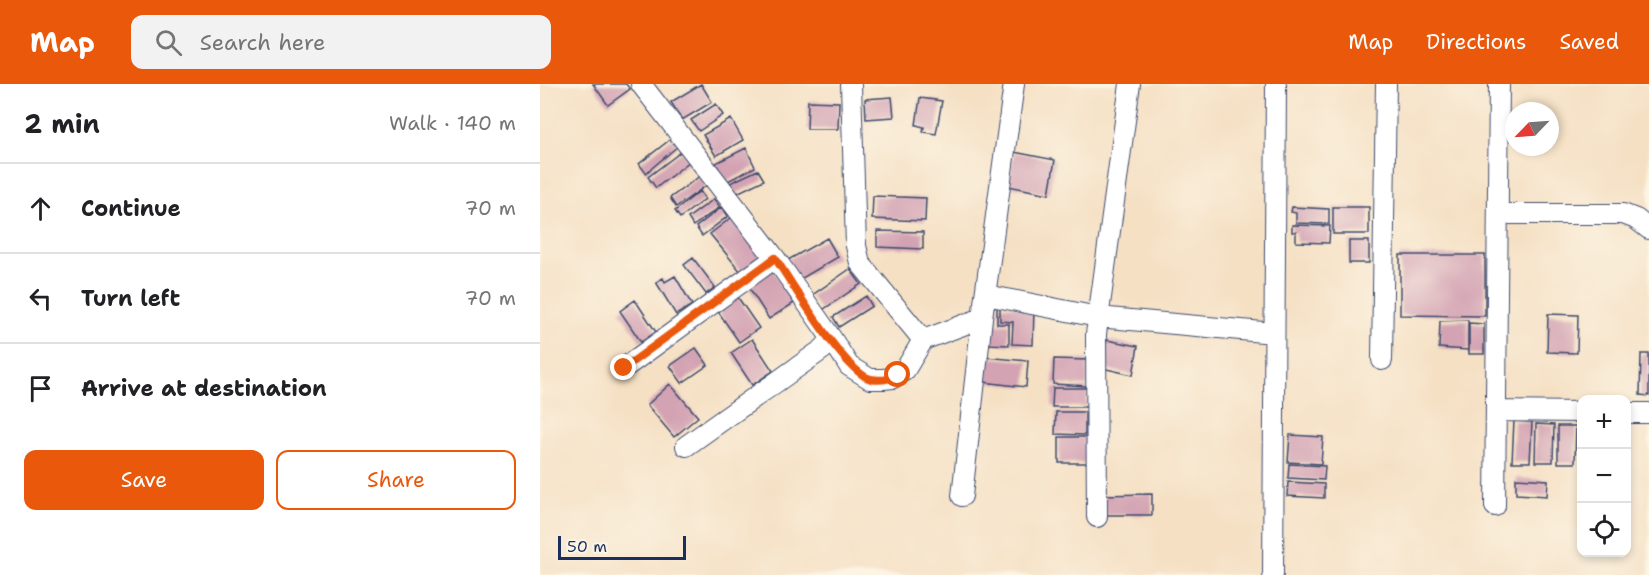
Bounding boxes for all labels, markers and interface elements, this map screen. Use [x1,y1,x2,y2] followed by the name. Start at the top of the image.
[131,15,551,69] search box
[30,23,95,61] text: Map
[152,26,185,59] icon: search
[200,28,325,57] text: Search here
[1348,28,1393,56] text: Map
[1426,28,1526,56] text: Directions
[1559,28,1619,56] text: Saved
[1505,102,1559,156] north arrow
[24,106,100,141] text: 2 min
[389,110,516,136] text: Walk · 140 m
[24,192,57,225] icon: ahead
[81,194,181,223] text: Continue
[464,195,516,221] text: 70 m
[24,282,57,315] icon: left
[81,284,180,313] text: Turn left
[464,285,516,311] text: 70 m
[610,354,636,380] route end
[884,361,910,387] route start
[24,372,57,405] icon: arrive
[81,374,327,403] text: Arrive at destination
[1577,395,1631,557] map controls
[1577,395,1631,449] button: +
[1577,449,1631,503] button: −
[24,450,264,510] button: Save
[276,450,516,510] button: Share
[1577,503,1631,557] button: locate
[558,533,686,560] scale bar
[567,536,607,557] text: 50 m

